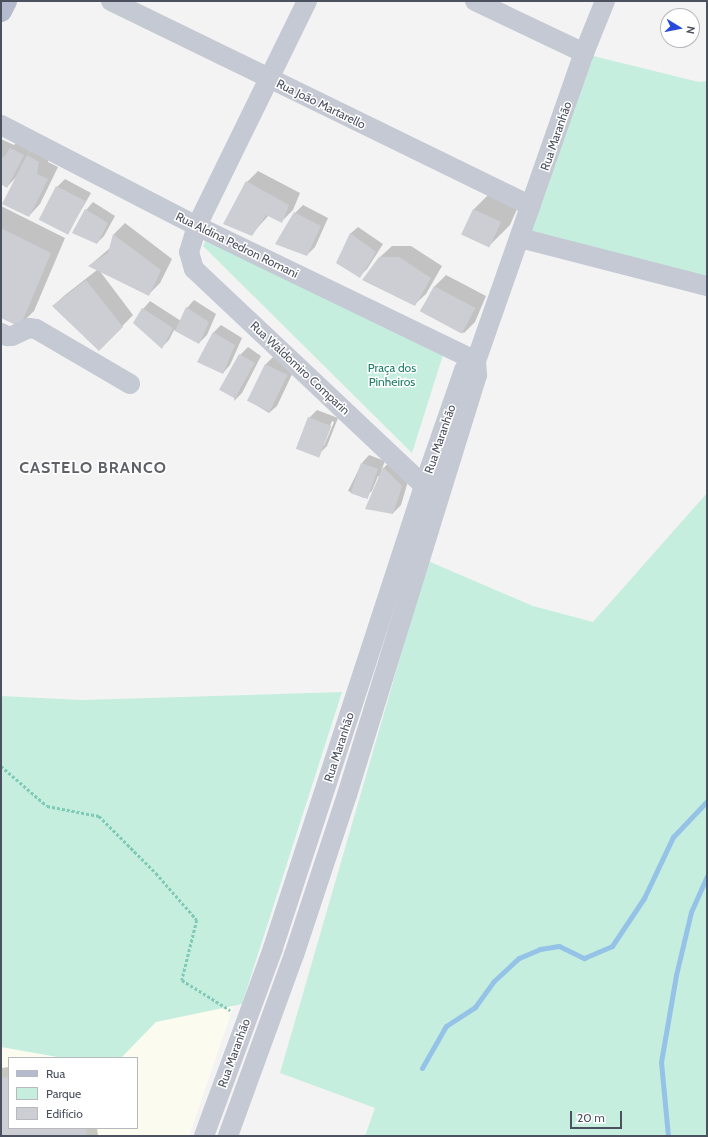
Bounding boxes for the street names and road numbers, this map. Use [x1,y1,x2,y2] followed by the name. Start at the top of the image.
[274,76,368,132] street label: Rua João Martarello
[537,99,575,173] street label: Rua Maranhão
[173,209,301,281] street label: Rua Aldina Pedron Romani
[247,318,353,418] street label: Rua Waldomiro Comparin
[421,402,459,476] street label: Rua Maranhão
[321,710,357,784] street label: Rua Maranhão
[215,1017,253,1089] street label: Rua Maranhão

